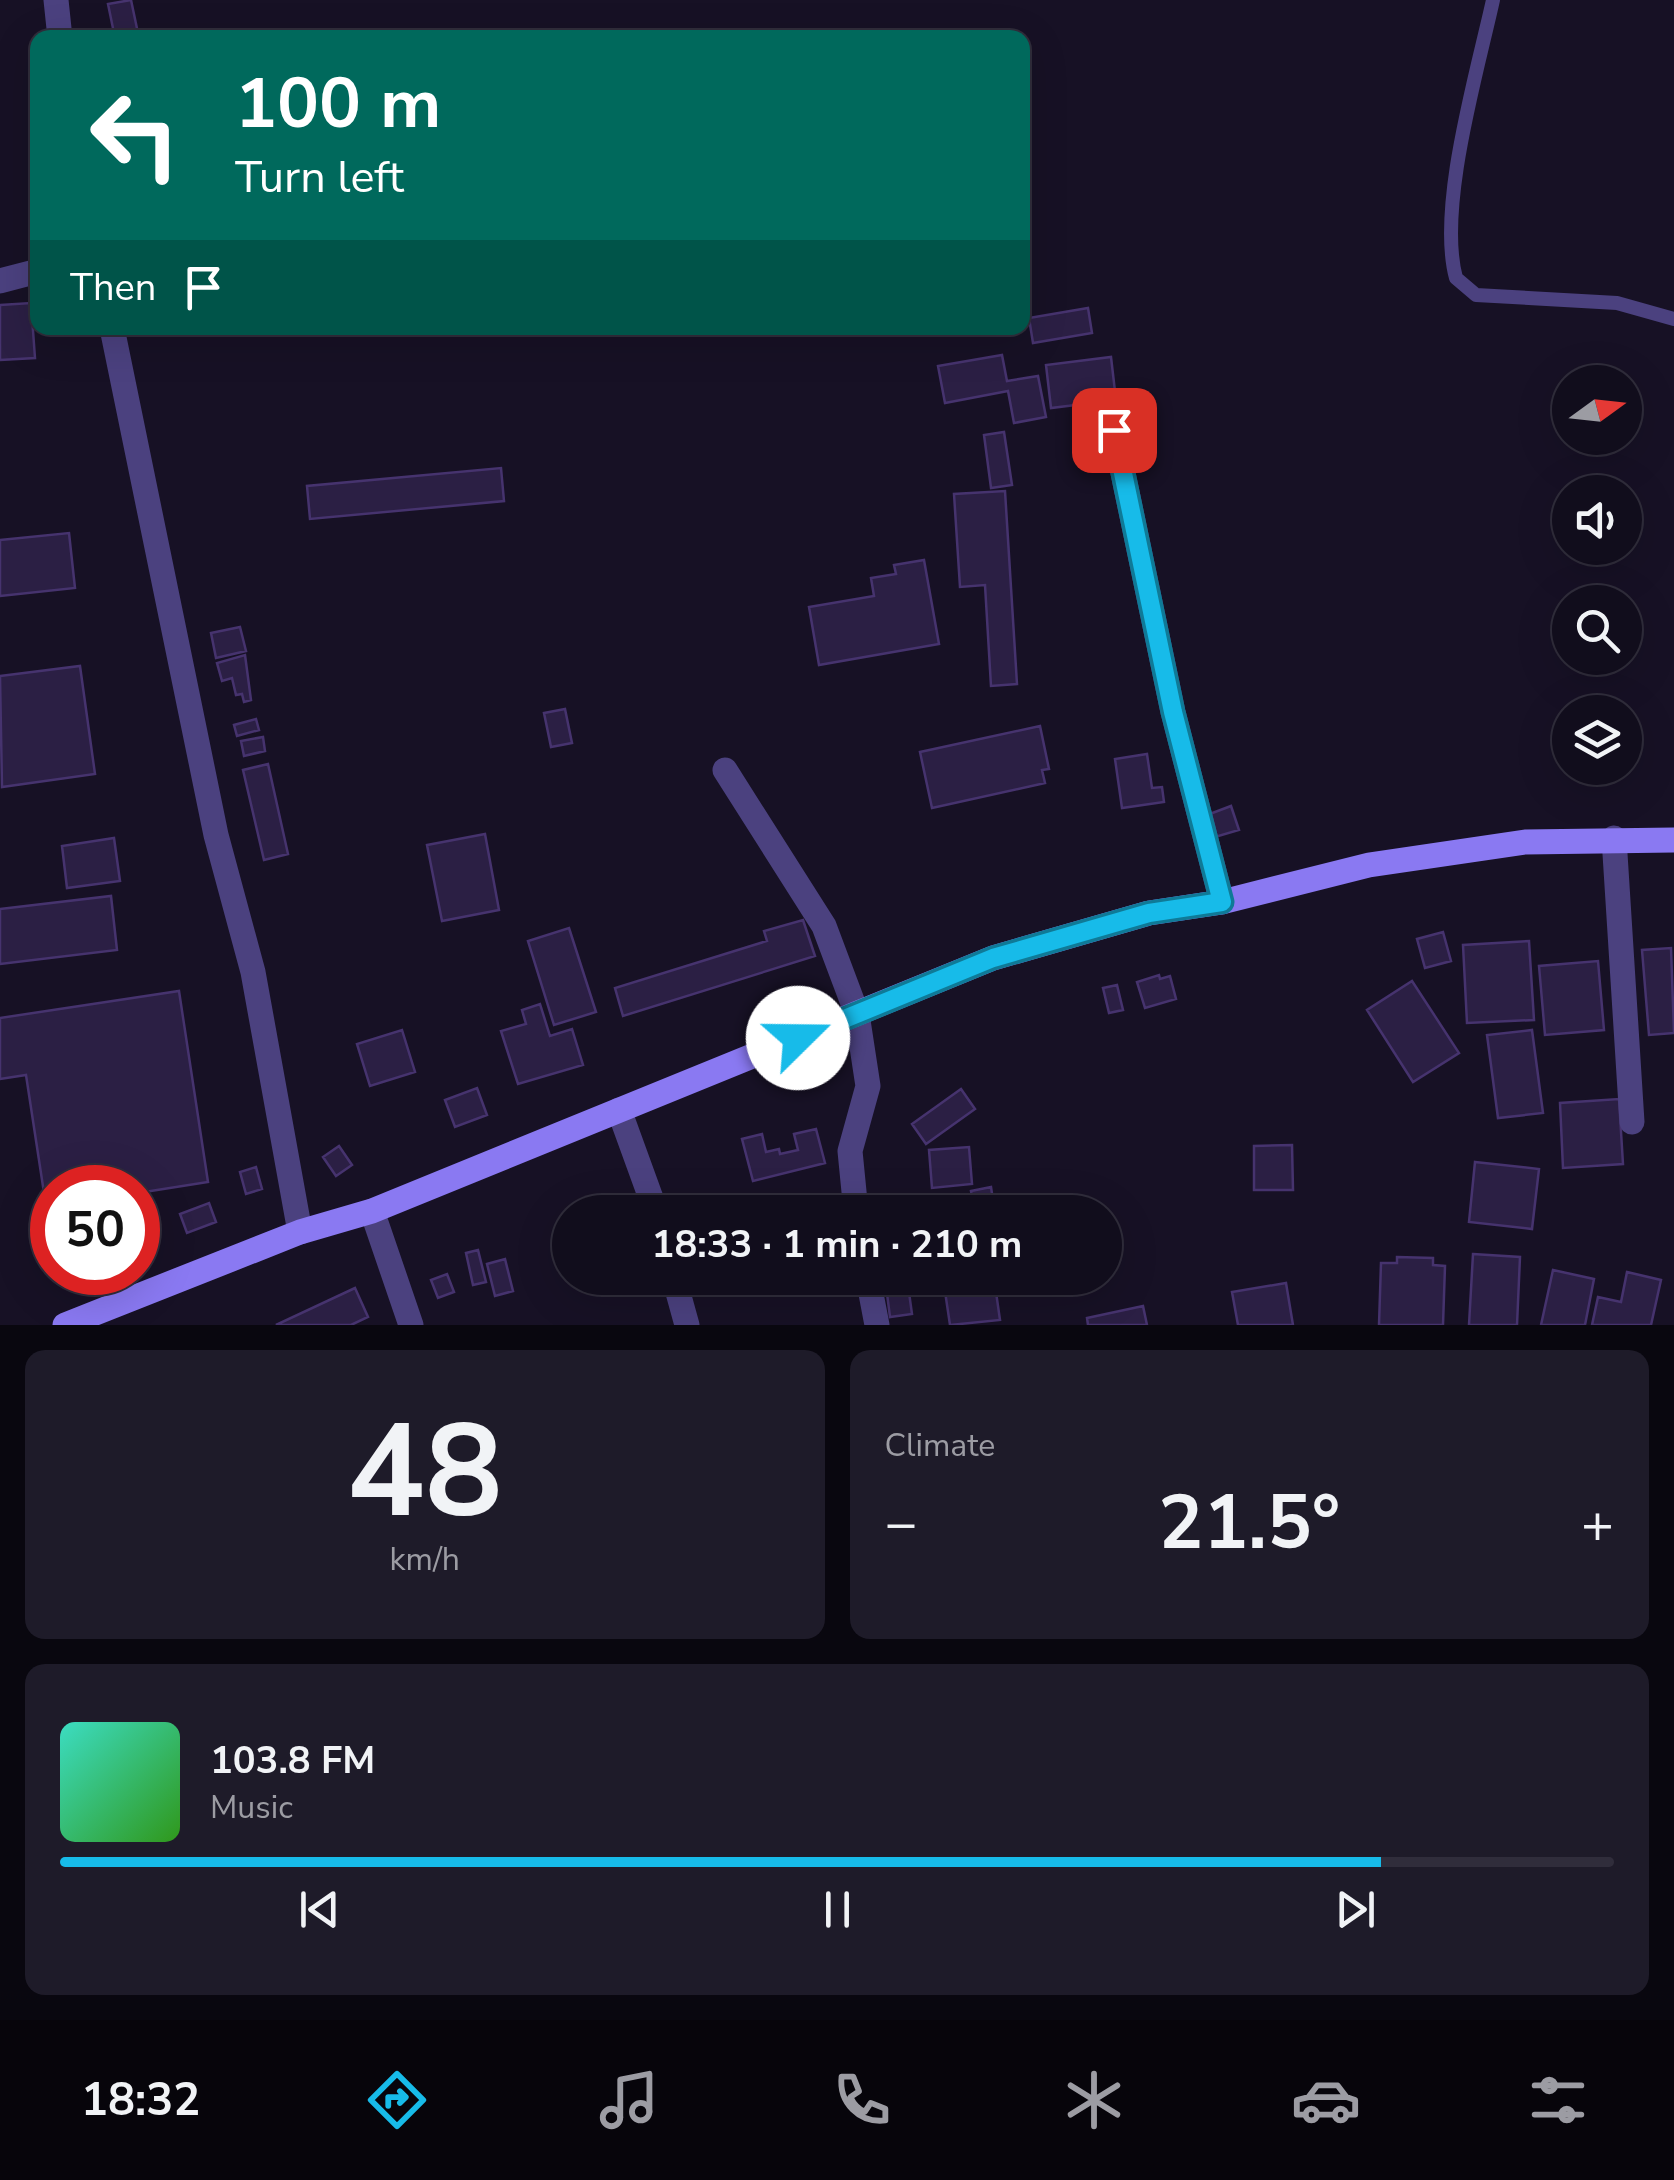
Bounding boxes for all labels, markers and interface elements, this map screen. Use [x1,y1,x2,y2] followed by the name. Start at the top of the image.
[235,56,441,152] text: 100 m
[70,70,200,200] icon: left
[235,147,404,208] text: Turn left
[176,260,231,315] icon: arrive
[70,262,156,313] text: Then
[1552,365,1642,455] north arrow
[1552,365,1642,785] map controls
[1072,388,1157,473] pin
[1087,403,1142,458] icon: arrive
[1552,475,1642,565] button: sound
[1552,585,1642,675] button: search
[1552,695,1642,785] button: layers
[746,986,850,1090] position arrow
[30,1165,160,1295] speed limit sign: 50
[652,1219,1022,1270] text: 18:33 · 1 min · 210 m
[347,1384,503,1561] text: 48
[885,1424,995,1467] text: Climate
[1158,1472,1340,1574] text: 21.5°
[885,1486,918,1561] text: −
[1581,1486,1614,1561] text: +
[389,1538,460,1581] text: km/h
[210,1735,375,1786] text: 103.8 FM
[210,1786,293,1829] text: Music
[292,1882,347,1937] icon: previous
[810,1882,865,1937] icon: pause
[1328,1882,1383,1937] icon: next
[362,2065,432,2135] icon: directions
[594,2065,664,2135] icon: music
[827,2065,897,2135] icon: phone
[1059,2065,1129,2135] icon: climate
[1291,2065,1361,2135] icon: car
[1523,2065,1593,2135] icon: filters
[81,2070,200,2131] text: 18:32

